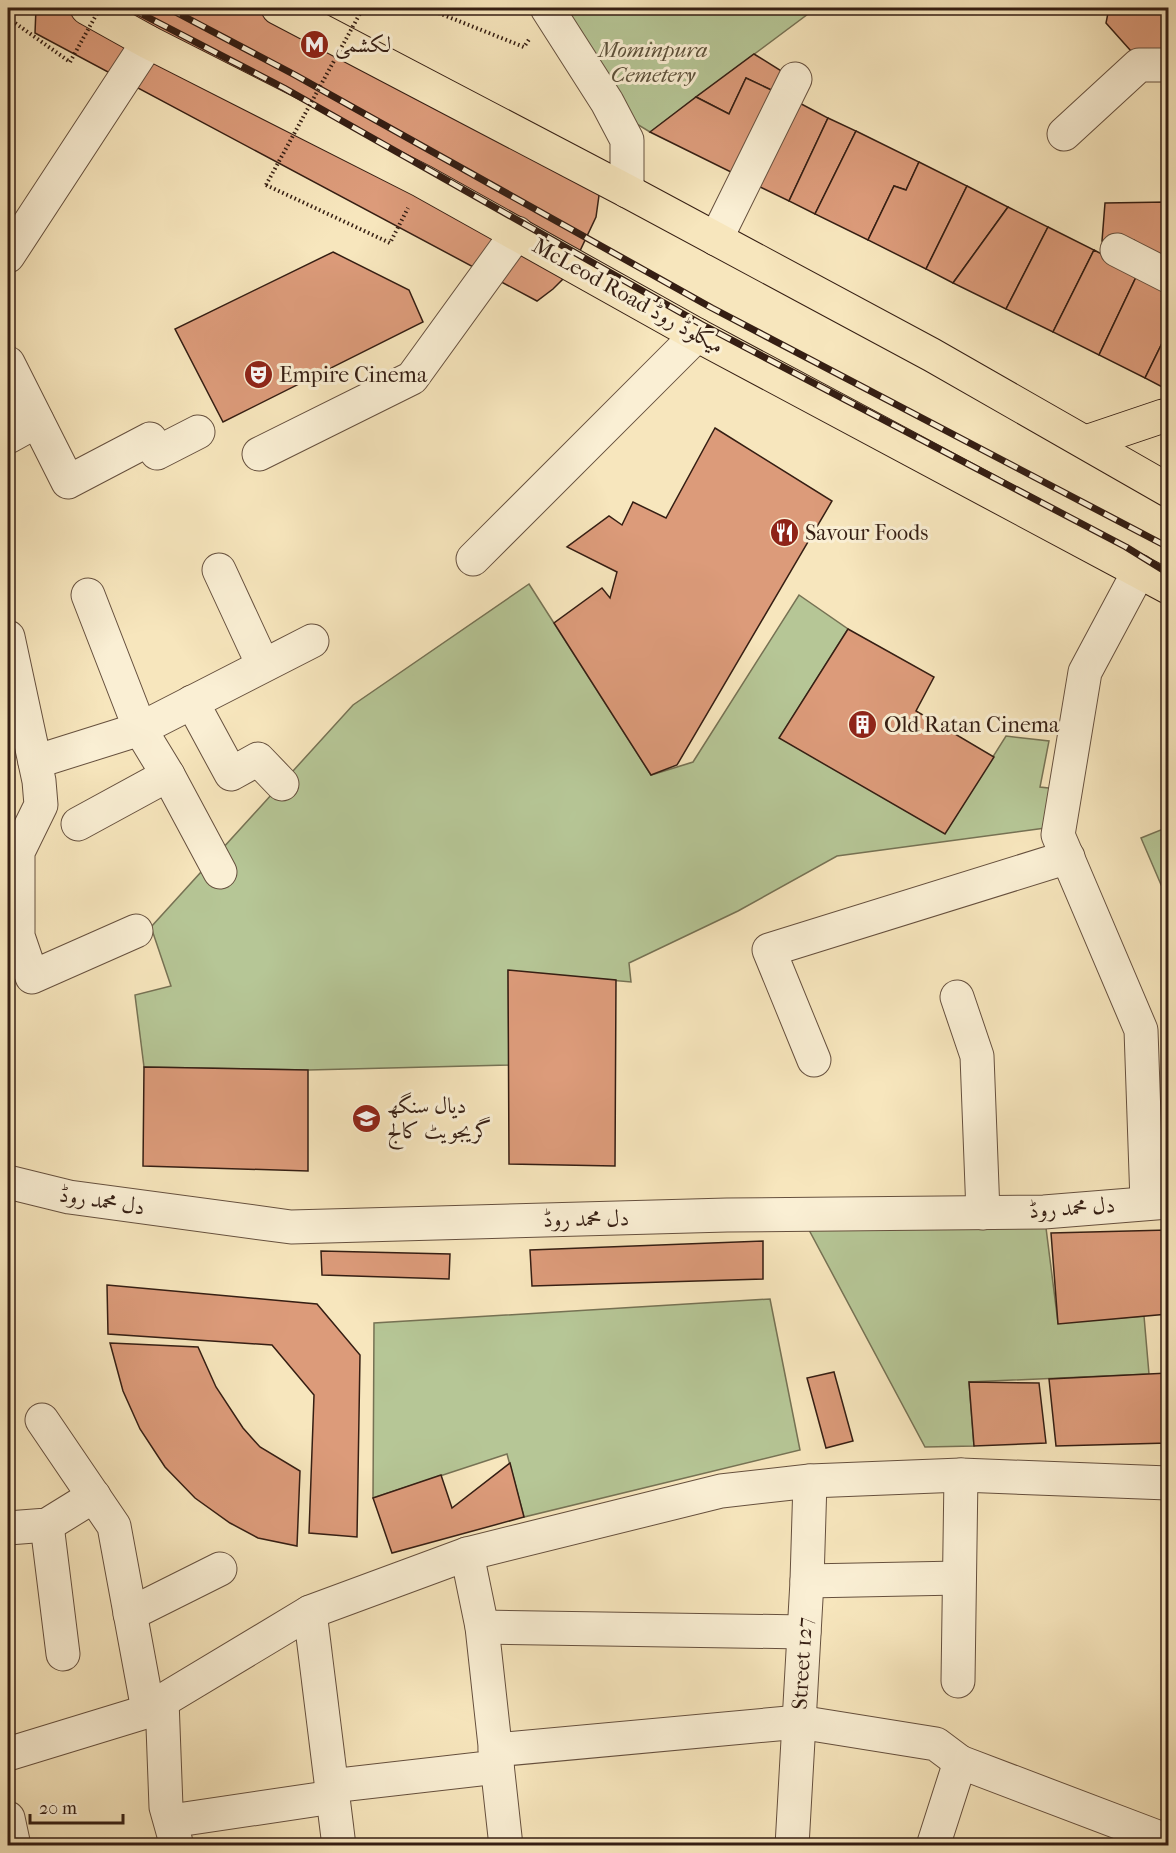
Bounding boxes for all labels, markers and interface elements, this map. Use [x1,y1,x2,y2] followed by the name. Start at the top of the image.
[298,29,330,61] metro station icon: لکشمی
[335,32,391,60] place label: لکشمی
[596,37,708,88] park label: Mominpura Cemetery
[528,233,728,359] street label: McLeod Road میکلوڈ روڈ
[242,359,274,391] theatre icon: Empire Cinema
[279,362,428,388] place label: Empire Cinema
[768,517,800,549] restaurant icon: Savour Foods
[805,520,928,546] place label: Savour Foods
[847,709,879,741] building icon: Old Ratan Cinema
[884,712,1060,738] place label: Old Ratan Cinema
[387,1092,491,1150] place label: دیال سنگھ گریجویٹ کالج
[350,1103,382,1135] school or university icon: دیال سنگھ گریجویٹ کالج
[57,1181,147,1221] street label: دل محمد روڈ
[1028,1192,1116,1224] street label: دل محمد روڈ
[543,1205,629,1233] street label: دل محمد روڈ
[787,1616,818,1710] street label: Street 127
[30,1787,123,1825] scale bar
[39,1798,77,1819] text: 20 m

